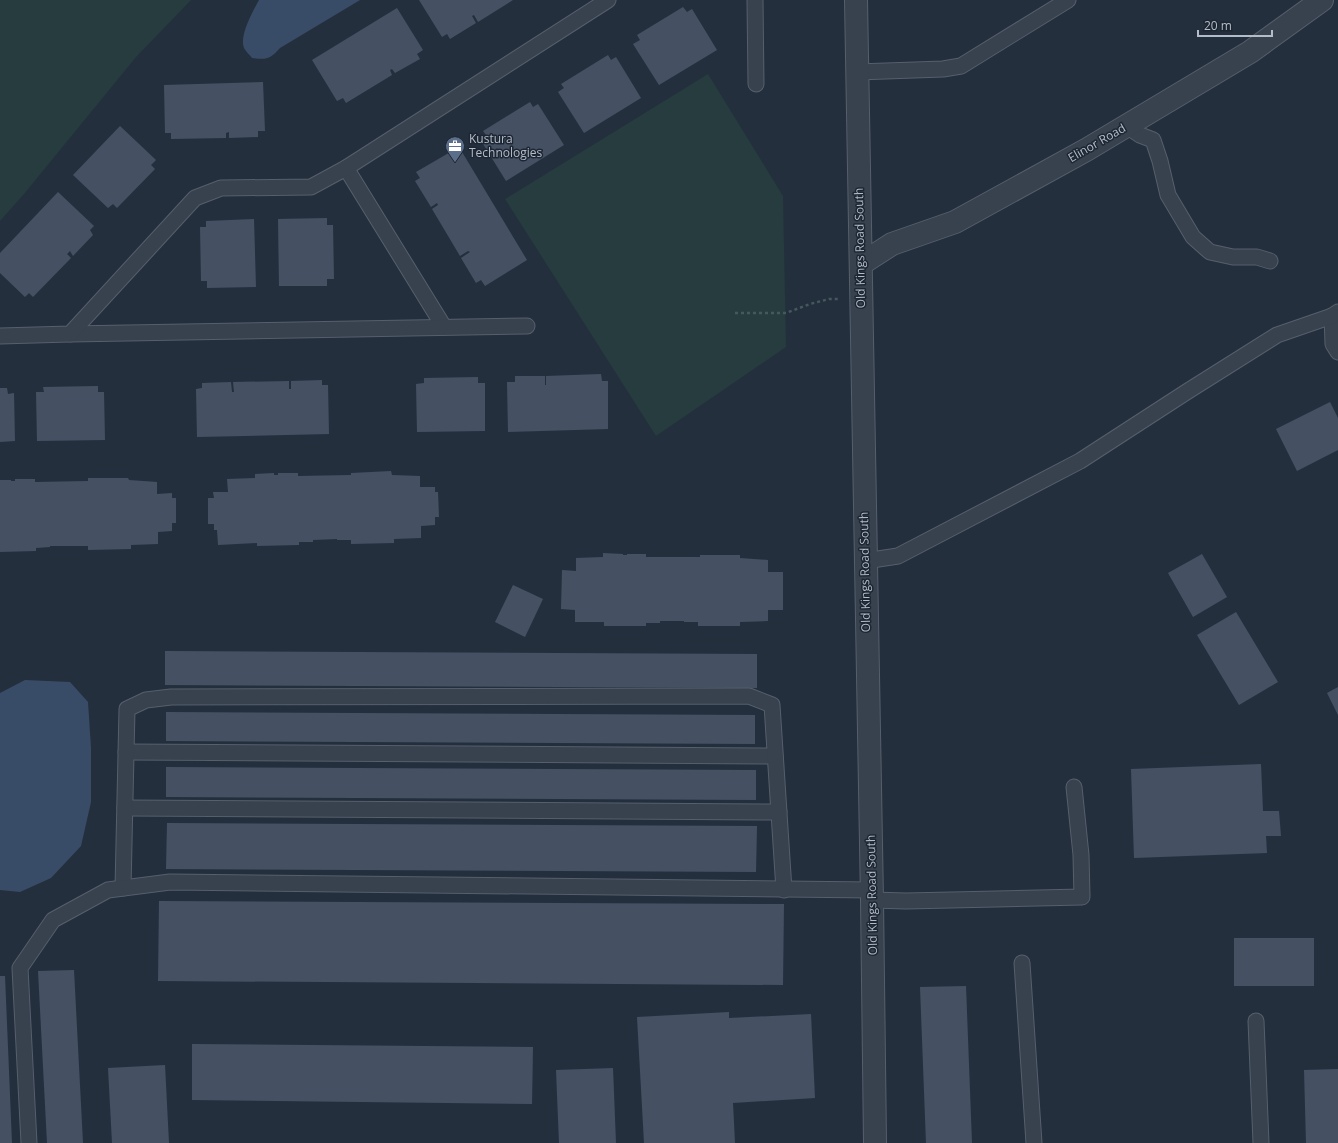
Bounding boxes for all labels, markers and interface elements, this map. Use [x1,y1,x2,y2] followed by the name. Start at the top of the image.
[1198,12,1272,38] scale bar
[1204,17,1232,34] text: 20 m
[1065,119,1129,166] street label: Elinor Road
[469,130,543,161] place label: Kustura Technologies
[444,135,466,163] office icon: Kustura Technologies
[850,188,869,308] street label: Old Kings Road South
[855,512,874,632] street label: Old Kings Road South
[862,835,881,955] street label: Old Kings Road South

